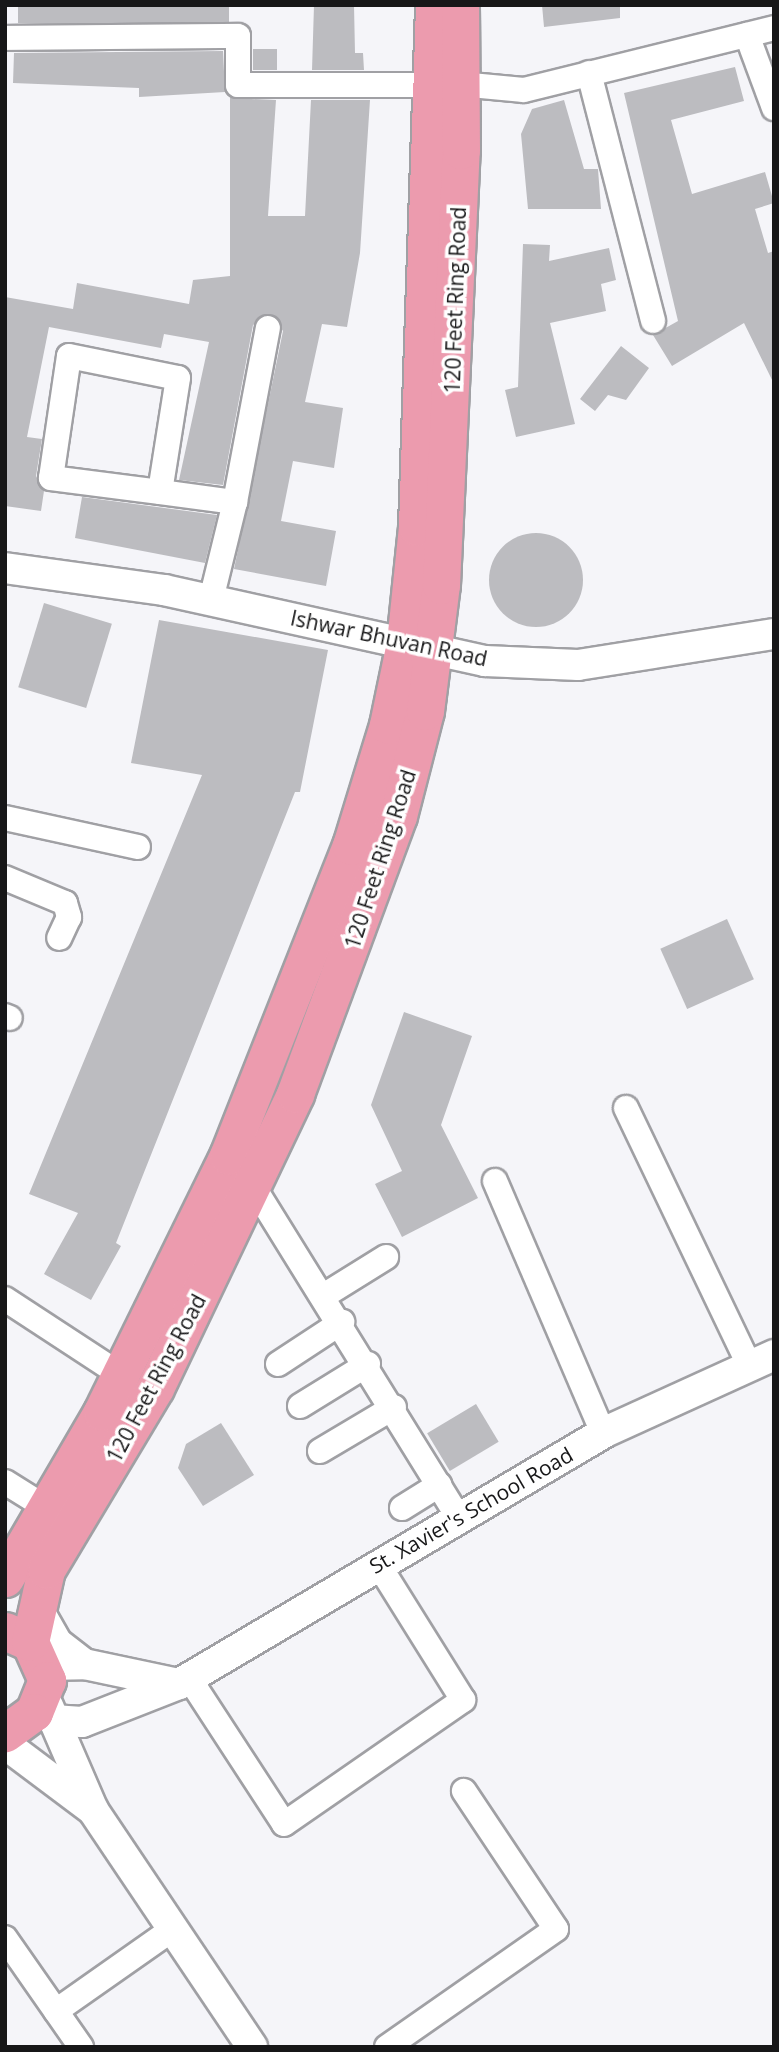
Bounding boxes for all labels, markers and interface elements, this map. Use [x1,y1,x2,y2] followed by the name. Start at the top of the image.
[439,206,471,394] street label: 120 Feet Ring Road
[288,605,490,671] street label: Ishwar Bhuvan Road
[339,766,421,952] street label: 120 Feet Ring Road
[101,1290,211,1466] street label: 120 Feet Ring Road
[365,1441,577,1579] street label: St. Xavier's School Road

